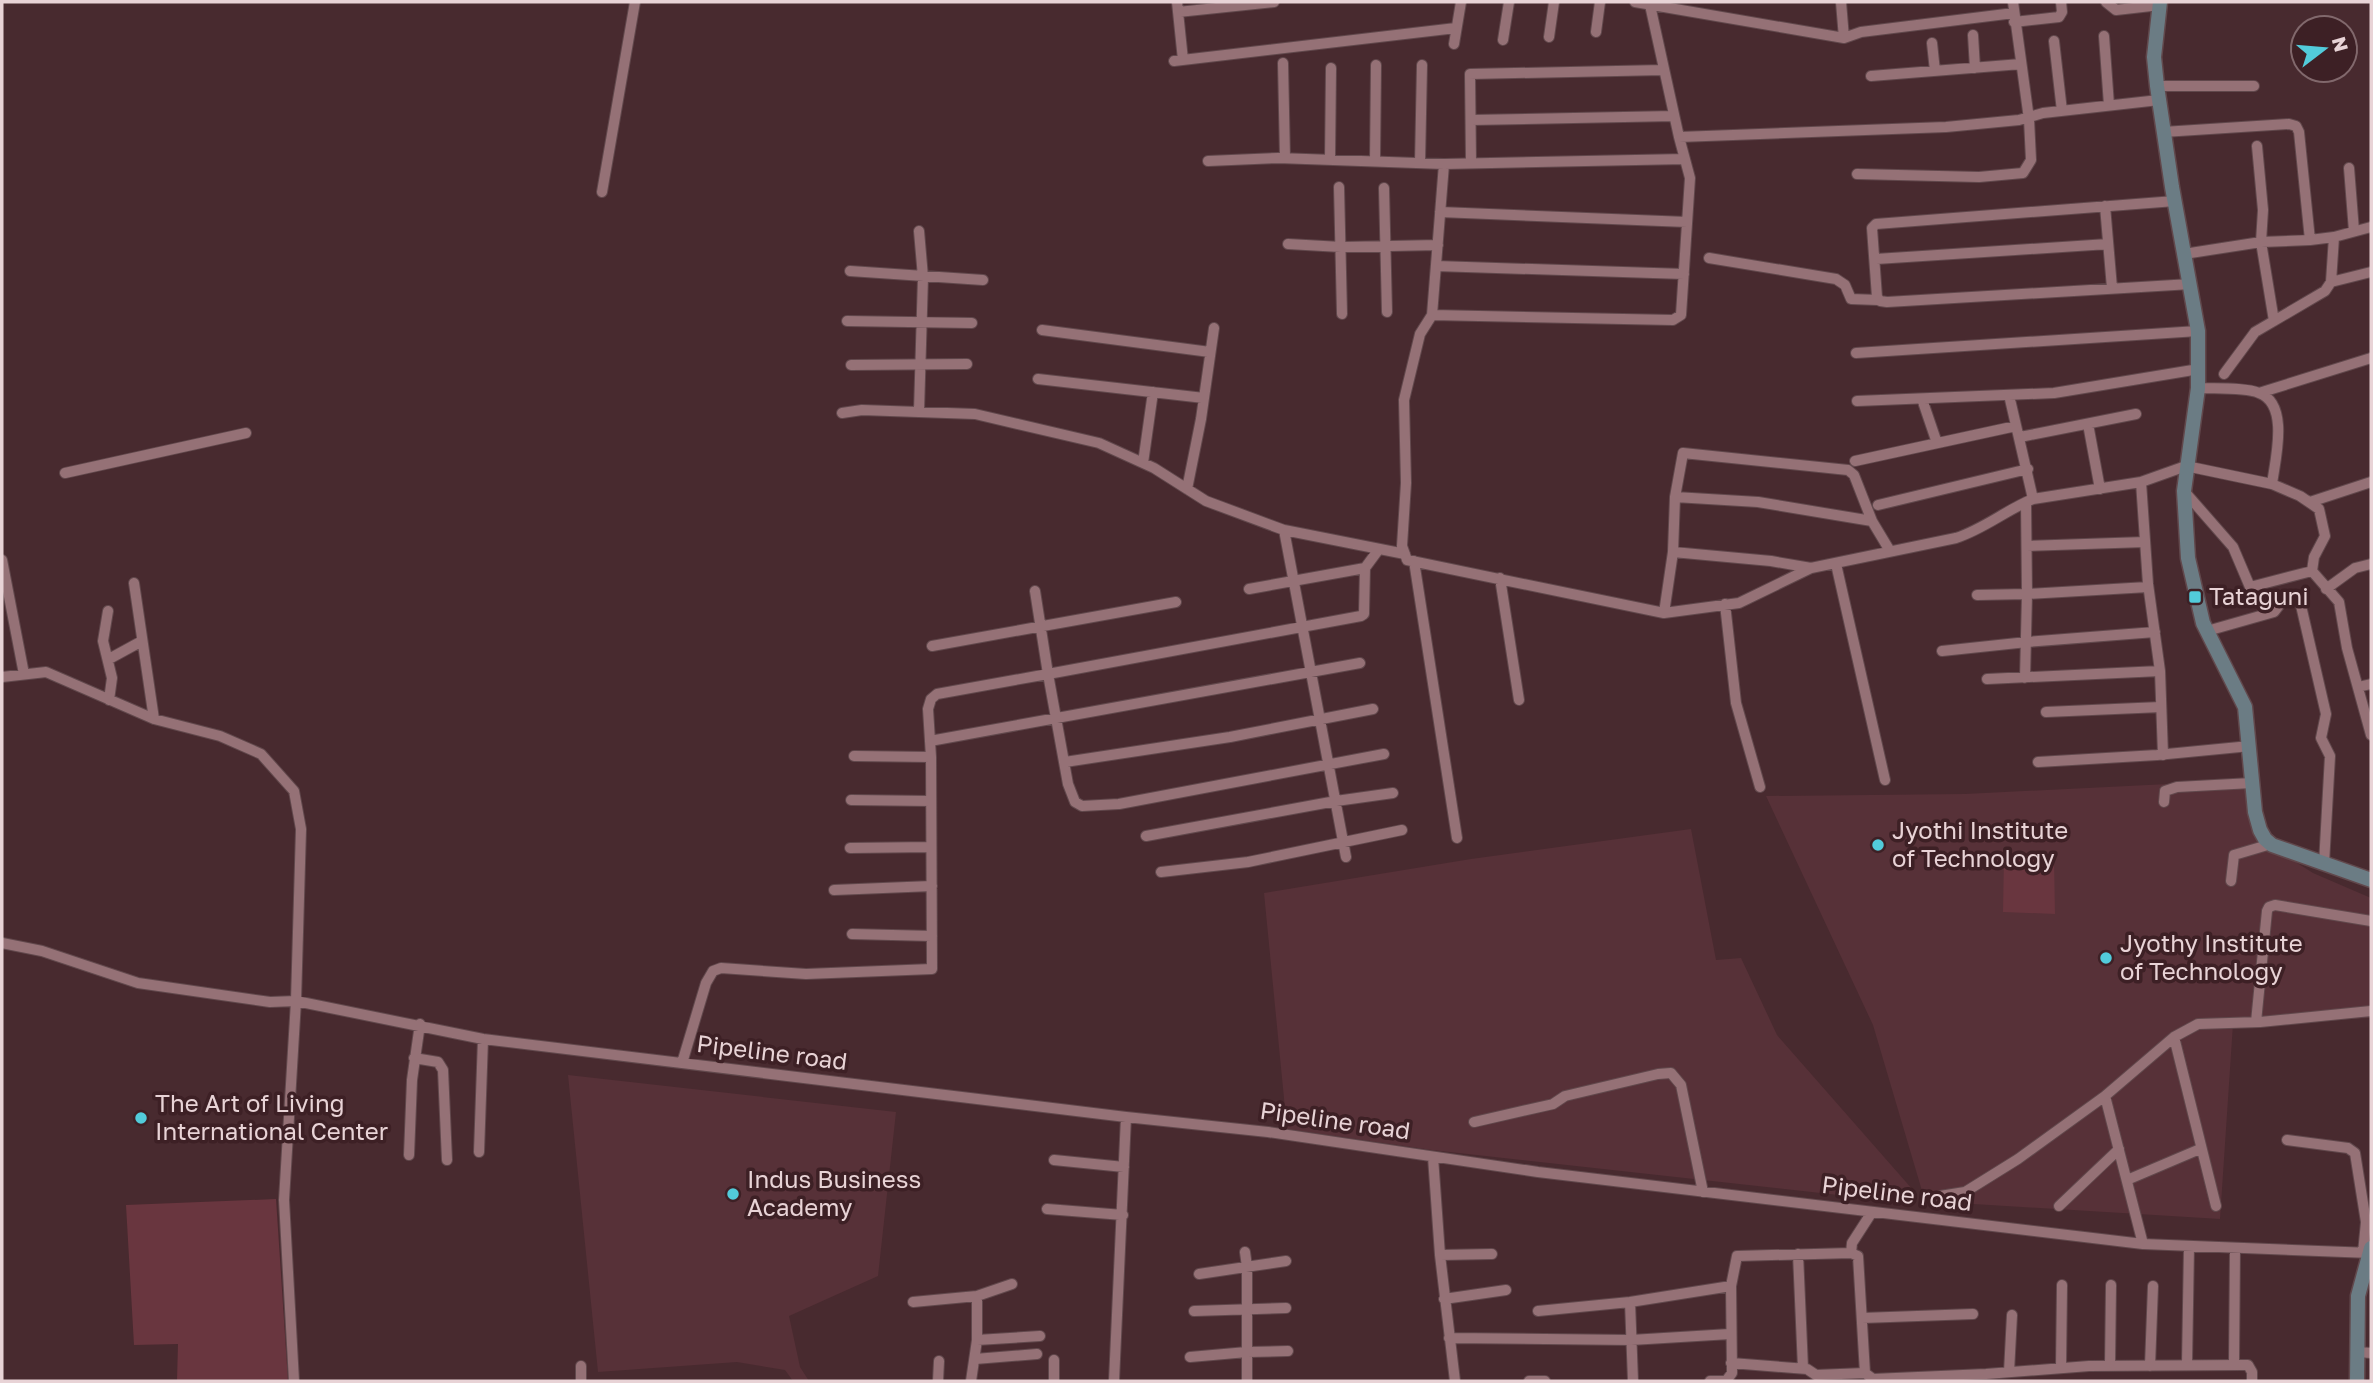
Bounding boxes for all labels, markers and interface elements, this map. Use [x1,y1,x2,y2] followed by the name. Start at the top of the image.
[2289,14,2359,84] north arrow
[2328,34,2354,54] text: N
[2209,581,2309,610] place label: Tataguni
[2187,589,2203,605] marker: Tataguni
[1892,815,2068,872] place label: Jyothi Institute of Technology
[1870,837,1886,853] marker: Jyothi Institute of Technology
[2120,928,2303,985] place label: Jyothy Institute of Technology
[2098,950,2114,966] marker: Jyothy Institute of Technology
[695,1028,849,1075] street label: Pipeline road
[155,1088,388,1145] place label: The Art of Living International Center
[1258,1095,1412,1144] street label: Pipeline road
[133,1110,149,1126] marker: The Art of Living International Center
[747,1164,921,1221] place label: Indus Business Academy
[1820,1169,1974,1216] street label: Pipeline road
[725,1186,741,1202] marker: Indus Business Academy

